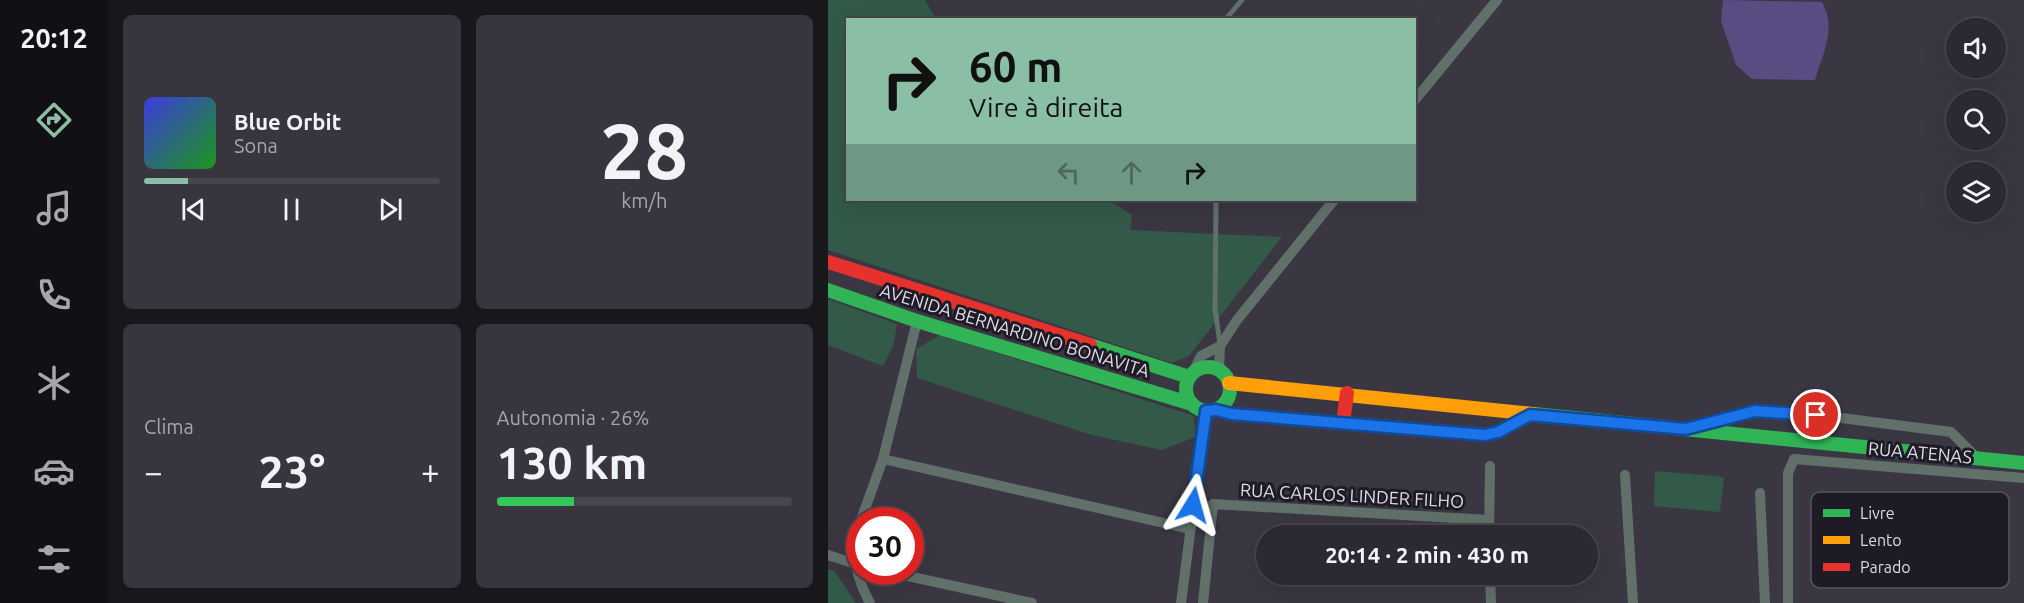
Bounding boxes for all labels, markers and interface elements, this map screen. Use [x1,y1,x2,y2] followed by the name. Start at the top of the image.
[1946,18,2006,222] map controls
[1946,18,2006,78] button: sound
[20,23,88,53] text: 20:12
[870,42,948,120] icon: right
[969,43,1063,90] text: 60 m
[1946,90,2006,150] button: search
[969,92,1123,122] text: Vire à direita
[33,99,75,141] icon: directions
[600,106,688,194] text: 28
[234,109,341,134] text: Blue Orbit
[234,134,278,157] text: Sona
[1052,156,1085,189] icon: left
[1115,156,1148,189] icon: ahead
[1178,156,1211,189] icon: right
[1946,162,2006,222] button: layers
[33,187,75,229] icon: music
[621,189,667,212] text: km/h
[177,193,210,226] icon: previous
[275,193,308,226] icon: pause
[374,193,407,226] icon: next
[33,274,75,316] icon: phone
[878,279,1152,381] street label: AVENIDA BERNARDINO BONAVITA
[33,362,75,404] icon: climate
[1790,389,1841,440] pin
[1799,398,1832,431] icon: arrive
[497,406,649,429] text: Autonomia · 26%
[144,415,194,438] text: Clima
[497,437,647,488] text: 130 km
[1867,437,1973,467] street label: RUA ATENAS
[258,446,325,497] text: 23°
[33,450,75,492] icon: car
[144,453,163,490] text: −
[421,453,440,490] text: +
[1161,473,1225,537] position arrow
[1239,479,1465,511] street label: RUA CARLOS LINDER FILHO
[1811,492,2009,588] legend
[1860,504,1895,522] text: Livre
[846,507,924,585] speed limit sign: 30
[1860,531,1902,549] text: Lento
[33,538,75,580] icon: filters
[1325,542,1529,567] text: 20:14 · 2 min · 430 m
[1860,558,1911,576] text: Parado

